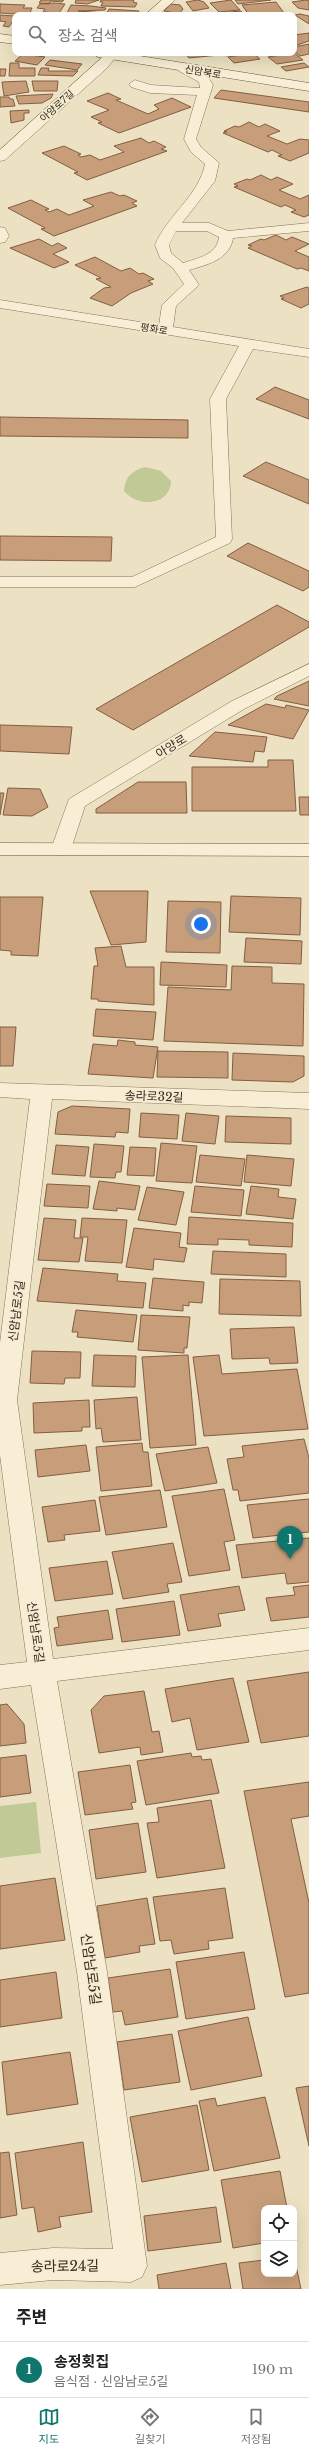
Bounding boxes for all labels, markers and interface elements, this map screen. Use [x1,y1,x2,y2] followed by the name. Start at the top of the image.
[12,12,297,56] search box
[26,23,48,45] icon: search
[58,26,118,45] text: 장소 검색
[184,62,222,82] street label: 신암북로
[37,87,77,125] street label: 아양로7길
[139,320,169,338] street label: 평화로
[153,731,189,761] street label: 아양로
[191,914,211,934] your location
[124,1087,184,1105] street label: 송라로32길
[5,1279,27,1343] street label: 신암남로5길
[277,1526,303,1559] pin: 1
[24,1600,48,1664] street label: 신암남로5길
[77,1932,105,2006] street label: 신암남로5길
[261,2205,297,2277] map controls
[261,2205,297,2241] button: locate
[261,2241,297,2277] button: layers
[31,2256,99,2276] street label: 송라로24길
[16,2307,47,2328] text: 주변
[54,2352,109,2371] text: 송정횟집
[26,2361,32,2378] text: 1
[252,2361,293,2378] text: 190 m
[54,2373,168,2390] text: 음식점 · 신암남로5길
[38,2406,60,2446] tab: 지도
[135,2406,165,2446] tab: 길찾기
[241,2406,271,2446] tab: 저장됨

